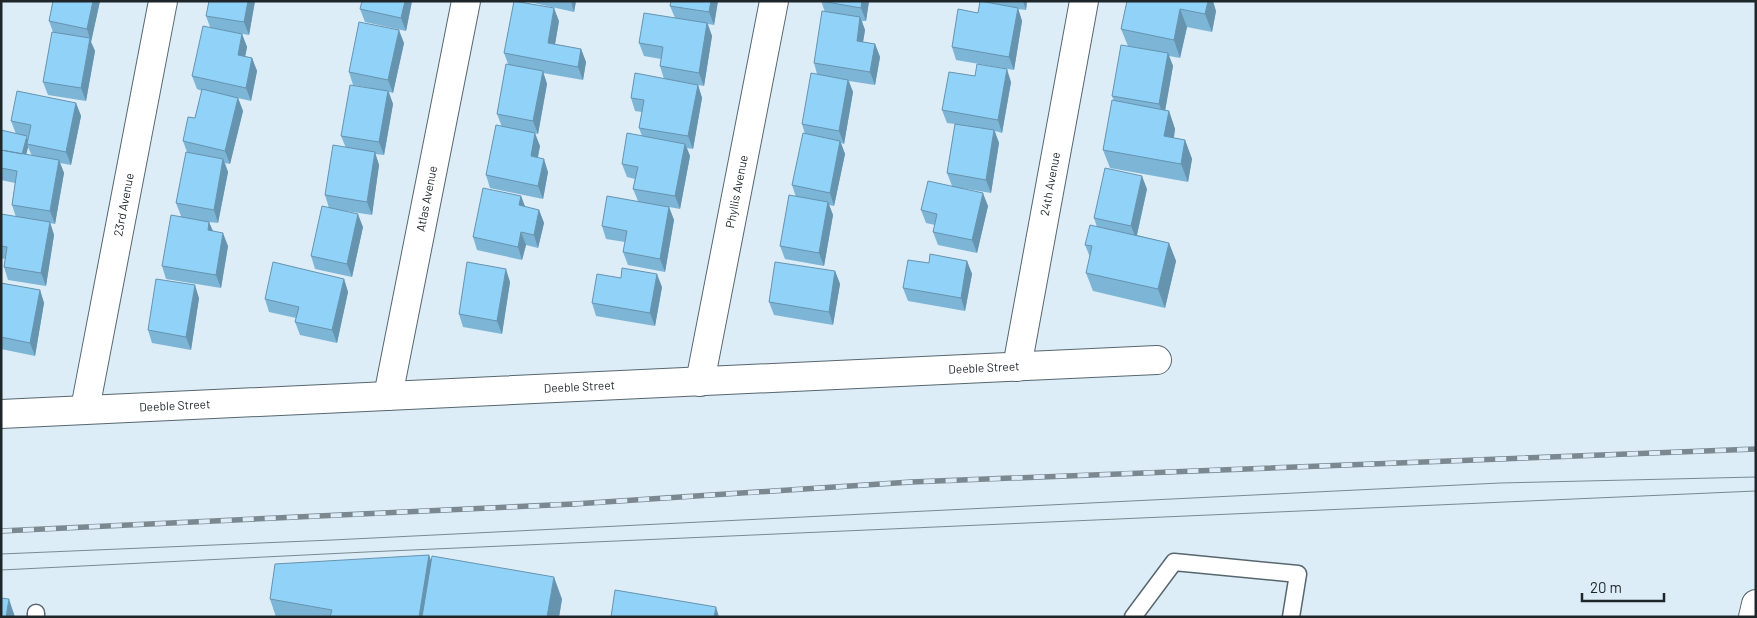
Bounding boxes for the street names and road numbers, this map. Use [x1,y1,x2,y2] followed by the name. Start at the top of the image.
[1037,151,1062,217] street label: 24th Avenue
[722,154,750,229] street label: Phyllis Avenue
[413,165,439,233] street label: Atlas Avenue
[110,172,136,237] street label: 23rd Avenue
[948,358,1020,376] street label: Deeble Street
[543,377,615,395] street label: Deeble Street
[139,396,211,414] street label: Deeble Street

